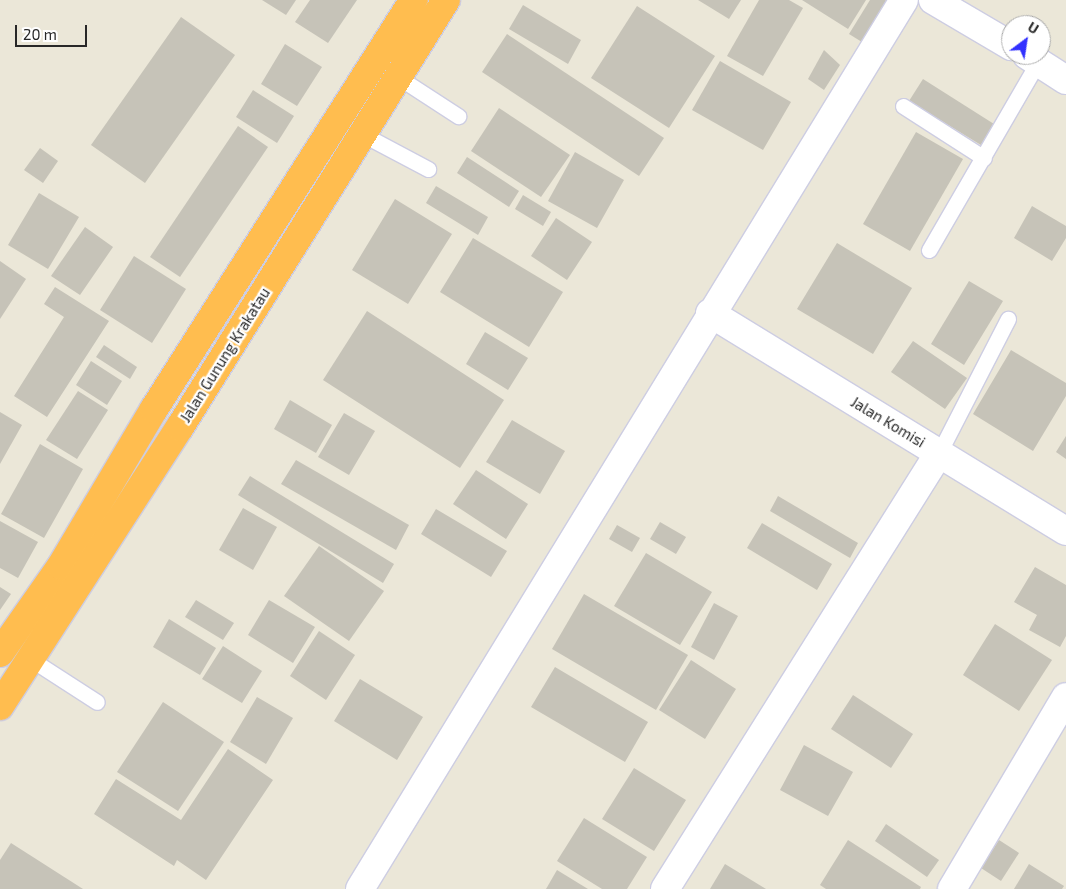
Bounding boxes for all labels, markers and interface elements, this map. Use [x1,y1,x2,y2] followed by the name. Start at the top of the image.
[18,15,90,47] scale bar
[1001,15,1051,65] north arrow
[1025,18,1042,37] text: U
[23,25,57,43] text: 20 m
[176,284,274,426] street label: Jalan Gunung Krakatau
[848,393,928,451] street label: Jalan Komisi

